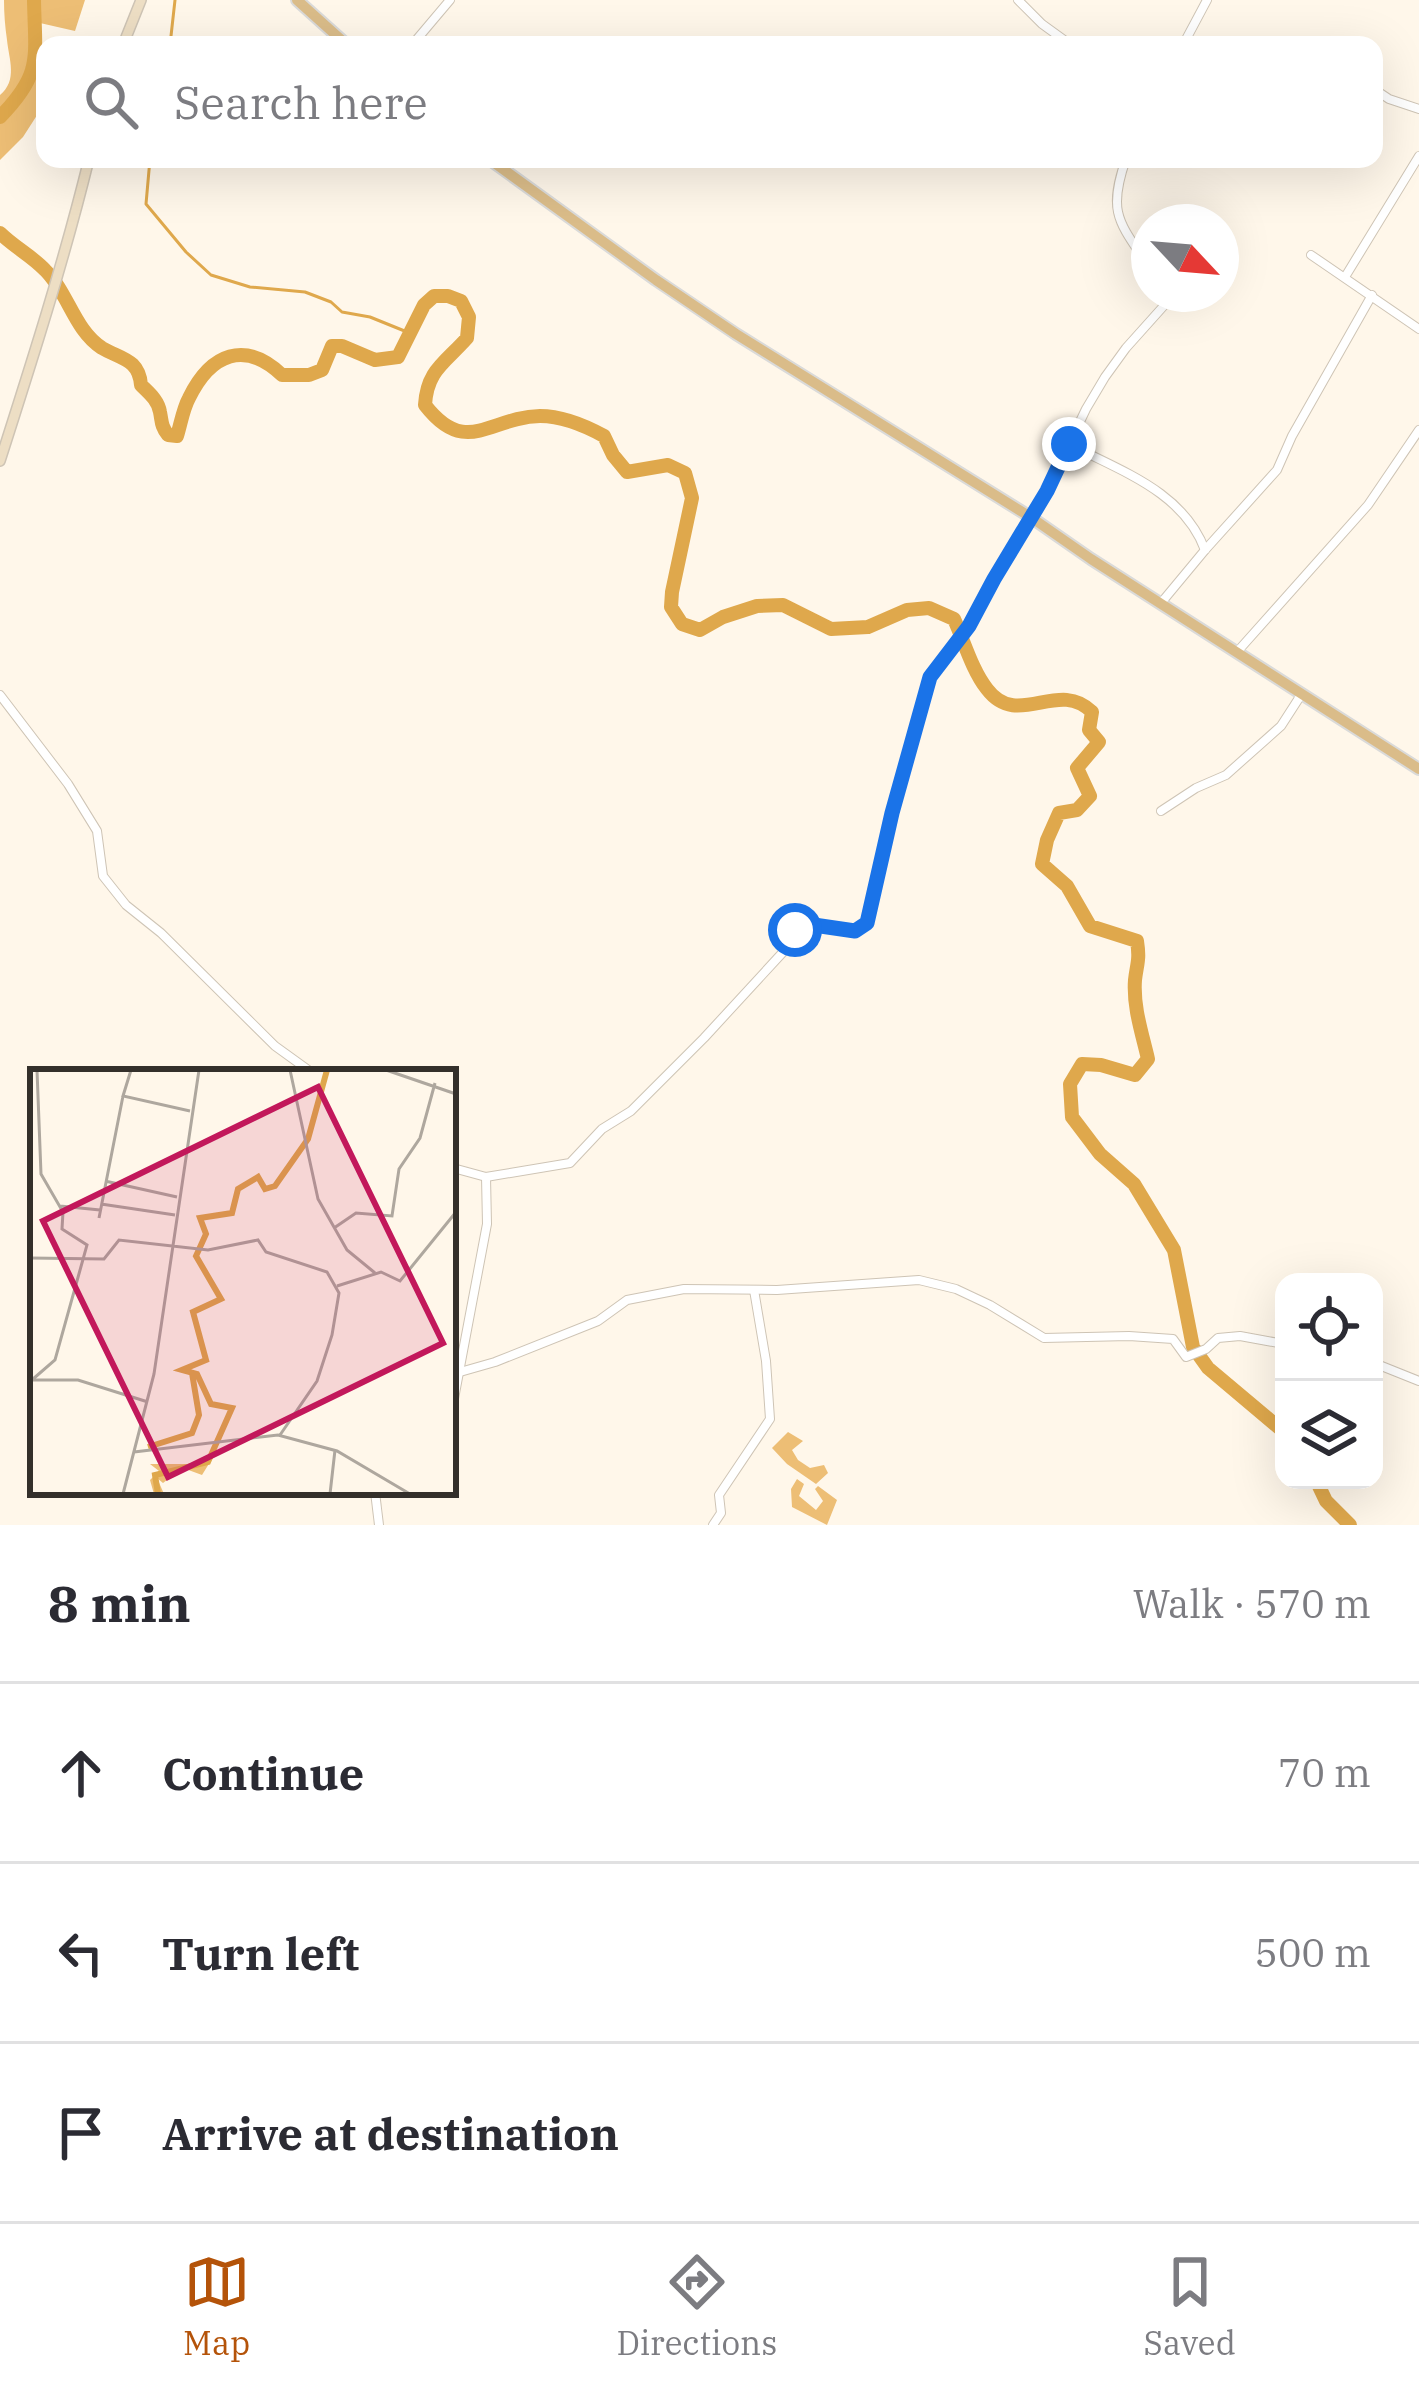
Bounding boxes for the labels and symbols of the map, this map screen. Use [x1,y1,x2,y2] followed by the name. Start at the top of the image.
[1131,204,1239,312] north arrow
[1042,417,1096,471] route end
[768,903,822,957] route start
[30,1069,456,1495] inset map

